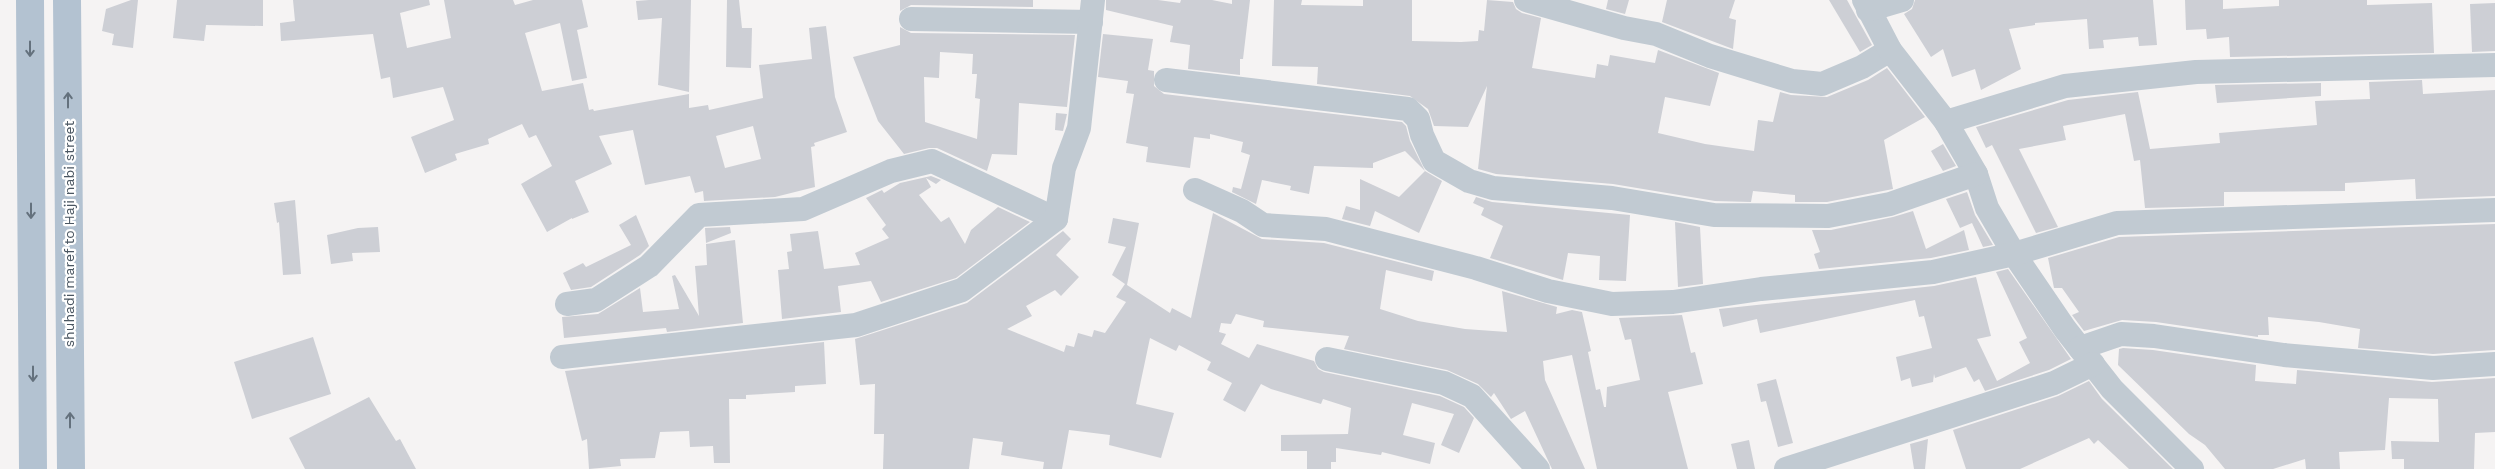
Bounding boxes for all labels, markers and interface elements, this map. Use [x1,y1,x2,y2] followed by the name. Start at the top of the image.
[25,40,35,56] one-way arrow
[63,93,73,109] one-way arrow
[61,121,77,347] street label: shuhadi maref to Haji nabi street
[27,203,36,219] one-way arrow
[28,365,37,381] one-way arrow
[66,413,75,429] one-way arrow

